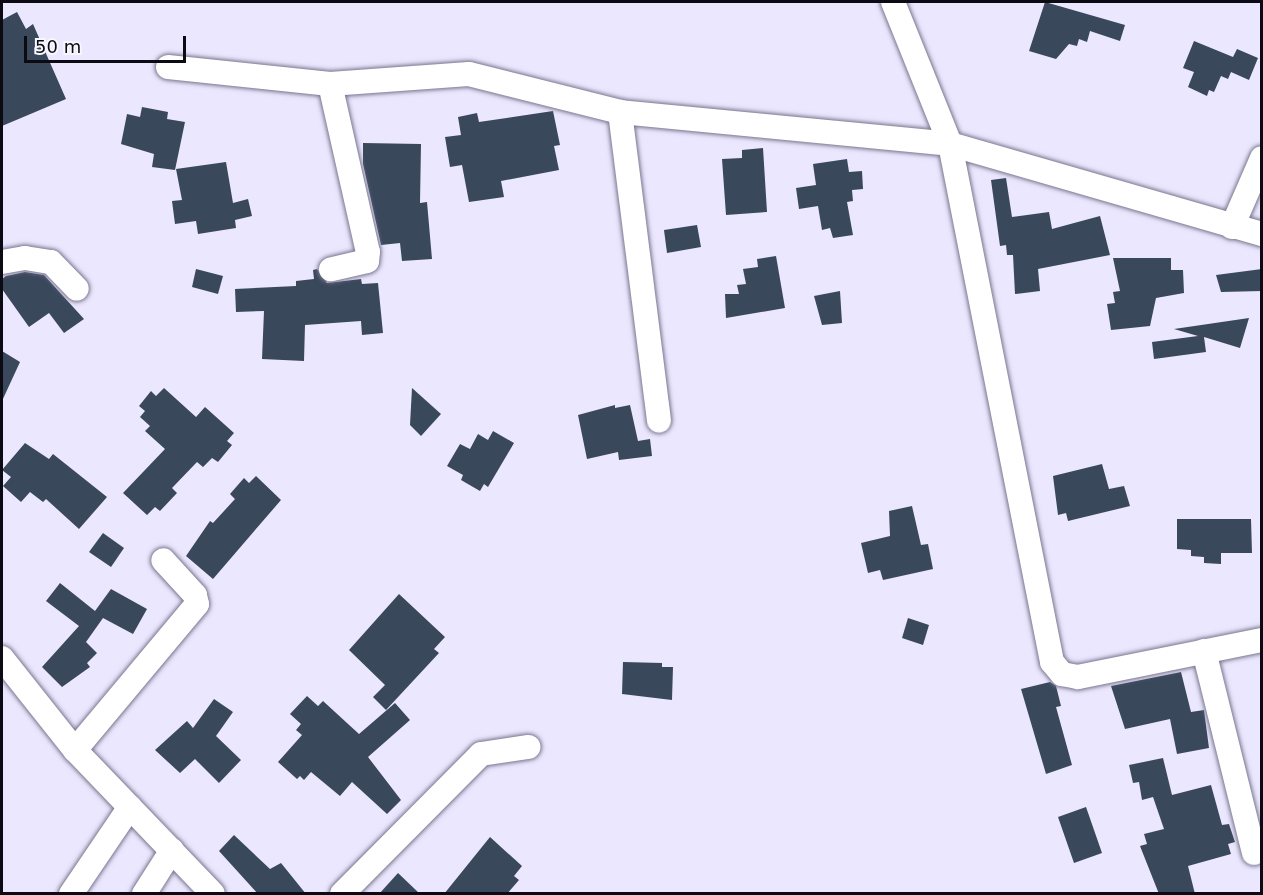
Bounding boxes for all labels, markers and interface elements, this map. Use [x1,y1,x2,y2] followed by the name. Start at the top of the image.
[27,24,189,62] scale bar
[35,36,81,57] text: 50 m

